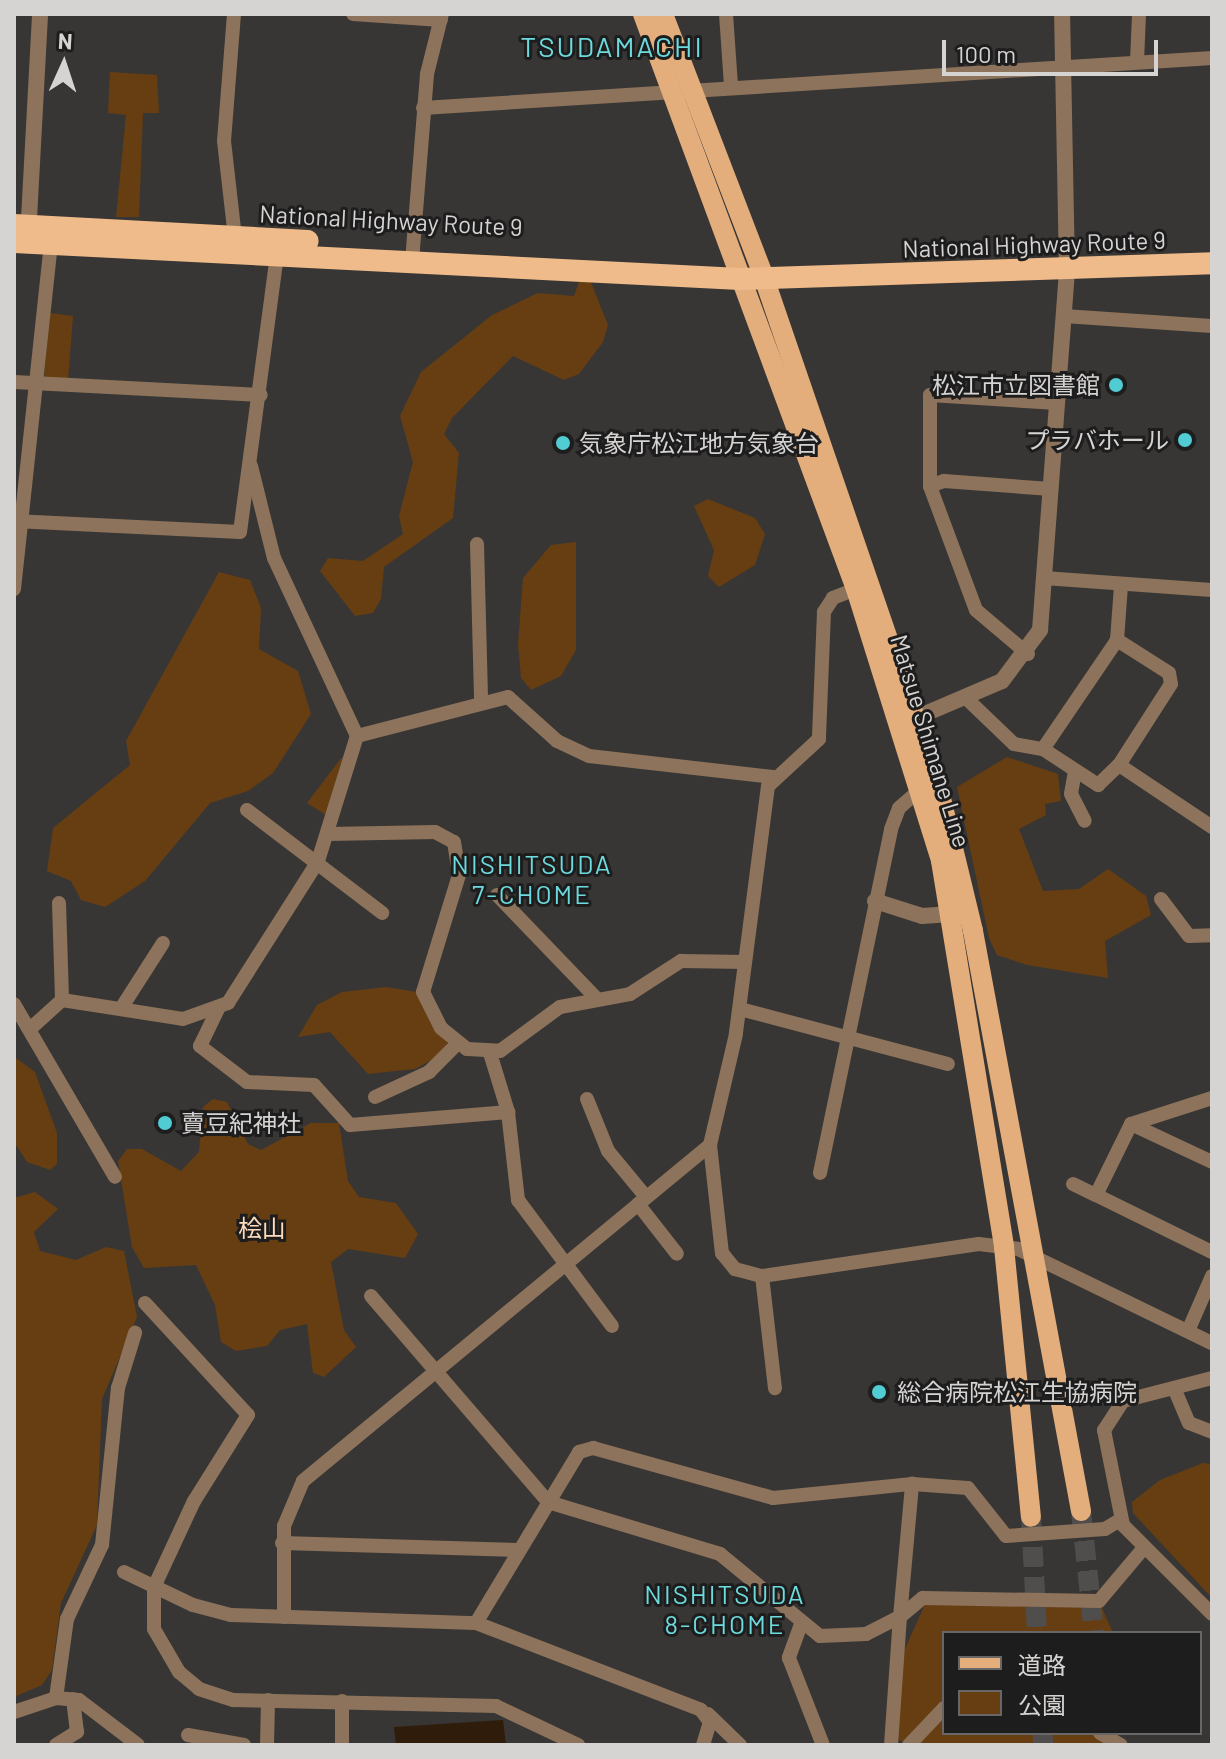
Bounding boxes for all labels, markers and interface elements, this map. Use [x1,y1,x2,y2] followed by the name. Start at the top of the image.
[24,24,104,104] north arrow
[946,24,1162,74] scale bar
[57,27,73,53] text: N
[520,29,704,63] district label: TSUDAMACHI
[956,39,1016,68] text: 100 m
[259,199,523,241] street label: National Highway Route 9
[902,225,1166,263] street label: National Highway Route 9
[932,371,1100,399] place label: 松江市立図書館
[1107,376,1125,394] marker: 松江市立図書館
[1025,426,1169,454] place label: プラバホール
[579,429,819,457] place label: 気象庁松江地方気象台
[1176,431,1194,449] marker: プラバホール
[554,434,572,452] marker: 気象庁松江地方気象台
[885,631,977,851] street label: Matsue Shimane Line
[451,848,613,910] district label: NISHITSUDA 7-CHOME
[181,1109,301,1137] place label: 賣豆紀神社
[156,1114,174,1132] marker: 賣豆紀神社
[238,1214,286,1242] park label: 桧山
[897,1378,1137,1406] place label: 総合病院松江生協病院
[868,1381,890,1403] marker: 総合病院松江生協病院
[644,1578,806,1640] district label: NISHITSUDA 8-CHOME
[942,1631,1202,1735] legend
[1018,1650,1066,1679] text: 道路
[1018,1690,1066,1719] text: 公園

